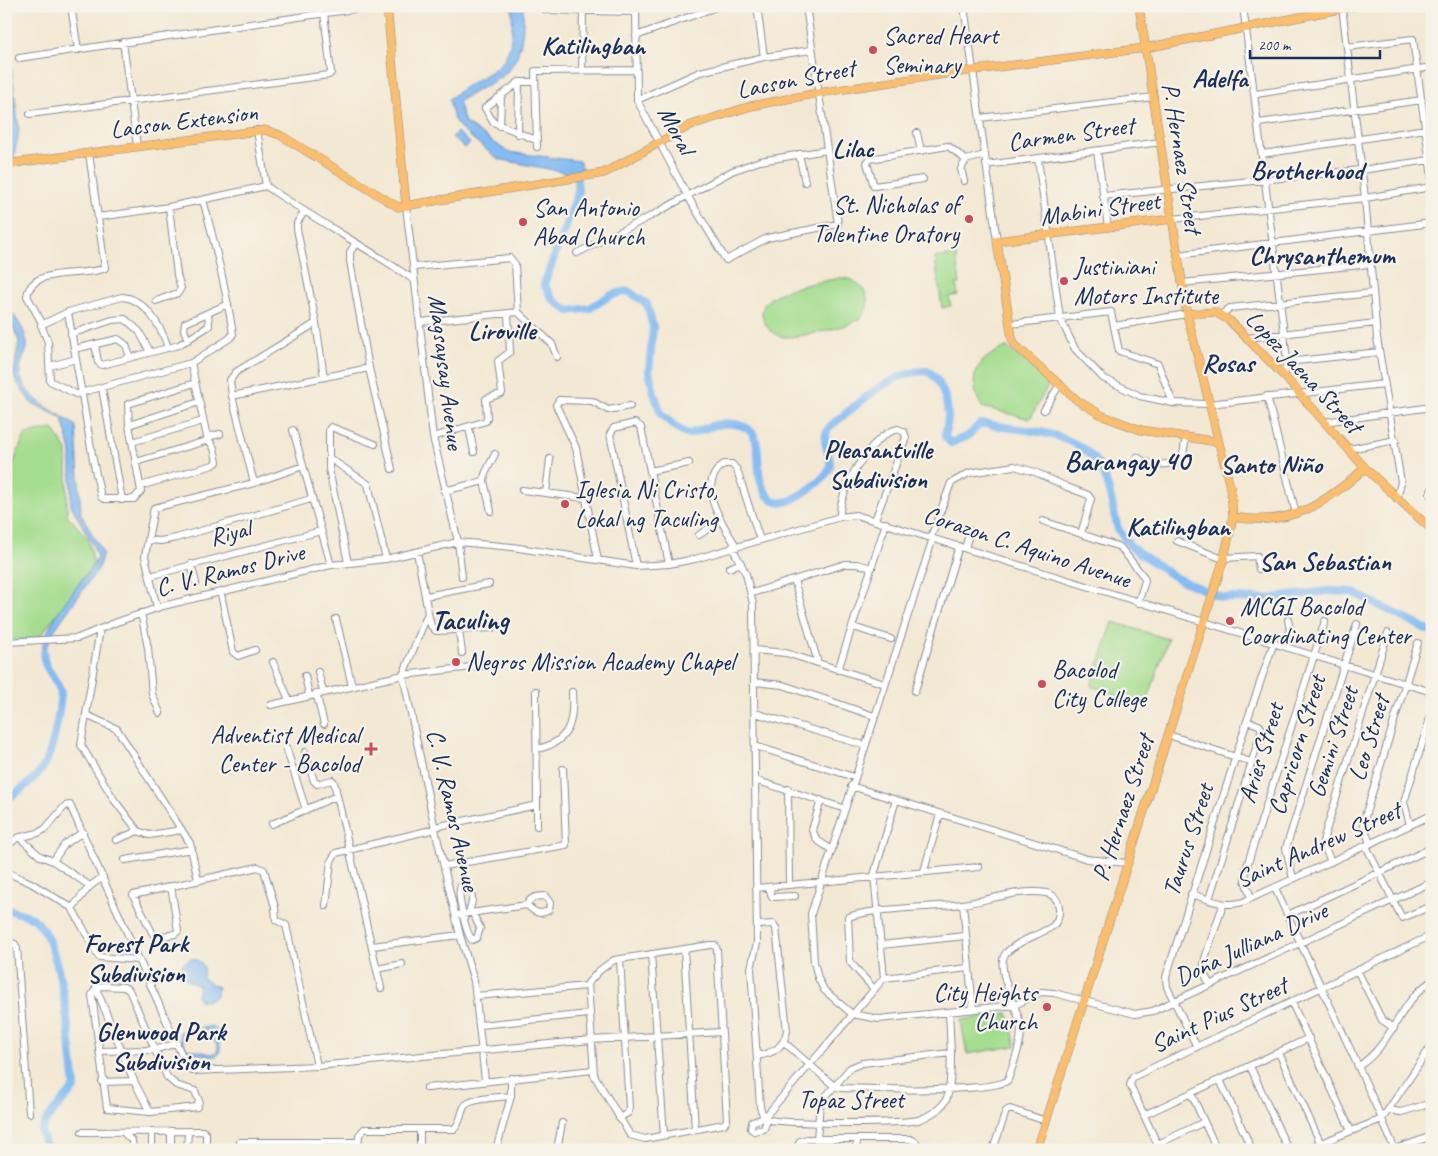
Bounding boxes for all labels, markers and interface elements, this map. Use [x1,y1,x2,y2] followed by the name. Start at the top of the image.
[883,20,1001,81] place label: Sacred Heart Seminary
[1250,28,1380,60] scale bar
[541,29,647,62] district label: Katilingban
[1258,36,1292,55] text: 200 m
[867,44,879,56] marker: Sacred Heart Seminary
[734,51,861,106] street label: Lacson Street
[1192,62,1250,95] district label: Adelfa
[1154,81,1210,239] street label: P. Hernaez Street
[109,96,260,146] street label: Lacson Extension
[650,100,704,164] street label: Moral
[1006,109,1140,159] street label: Carmen Street
[832,132,875,165] district label: Lilac
[1251,154,1368,187] district label: Brotherhood
[1038,184,1165,233] street label: Mabini Street
[813,189,964,250] place label: St. Nicholas of Tolentine Oratory
[533,192,645,253] place label: San Antonio Abad Church
[963,213,975,225] marker: St. Nicholas of Tolentine Oratory
[517,216,529,228] marker: San Antonio Abad Church
[1249,239,1396,272] district label: Chrysanthemum
[1073,251,1220,312] place label: Justiniani Motors Institute
[1058,275,1070,287] marker: Justiniani Motors Institute
[421,293,472,453] street label: Magsaysay Avenue
[1238,303,1372,443] street label: Lopez Jaena Street
[469,314,538,347] district label: Liroville
[1202,347,1257,380] district label: Rosas
[824,433,935,496] district label: Pleasantville Subdivision
[1065,443,1193,478] district label: Barangay 40
[1220,448,1323,481] district label: Santo Niño
[575,474,719,535] place label: Iglesia Ni Cristo, Lokal ng Taculing
[559,498,571,510] marker: Iglesia Ni Cristo, Lokal ng Taculing
[920,498,1136,596] street label: Corazon C. Aquino Avenue
[1126,510,1232,543] district label: Katilingban
[206,511,258,553] street label: Riyal
[152,536,309,604] street label: C. V. Ramos Drive
[1259,545,1392,578] district label: San Sebastian
[1240,591,1413,652] place label: MCGI Bacolod Coordinating Center
[432,602,510,637] district label: Taculing
[1224,615,1236,627] marker: MCGI Bacolod Coordinating Center
[466,646,739,678] place label: Negros Mission Academy Chapel
[1052,654,1148,715] place label: Bacolod City College
[450,656,462,668] marker: Negros Mission Academy Chapel
[1261,669,1334,819] street label: Capricorn Street
[1036,678,1048,690] marker: Bacolod City College
[1300,680,1367,802] street label: Gemini Street
[1341,688,1398,785] street label: Leo Street
[1231,697,1292,807] street label: Aries Street
[211,719,365,780] place label: Adventist Medical Center - Bacolod
[419,726,488,896] street label: C. V. Ramos Avenue
[1084,727,1163,885] street label: P. Hernaez Street
[364,742,378,756] marker: Adventist Medical Center - Bacolod
[1155,777,1222,900] street label: Taurus Street
[1231,793,1409,896] street label: Saint Andrew Street
[1170,894,1334,993] street label: Doña Julliana Drive
[84,927,190,990] district label: Forest Park Subdivision
[1146,968,1296,1061] street label: Saint Pius Street
[933,977,1039,1038] place label: City Heights Church
[1041,1001,1053,1013] marker: City Heights Church
[96,1015,228,1078] district label: Glenwood Park Subdivision
[798,1084,906,1116] street label: Topaz Street

